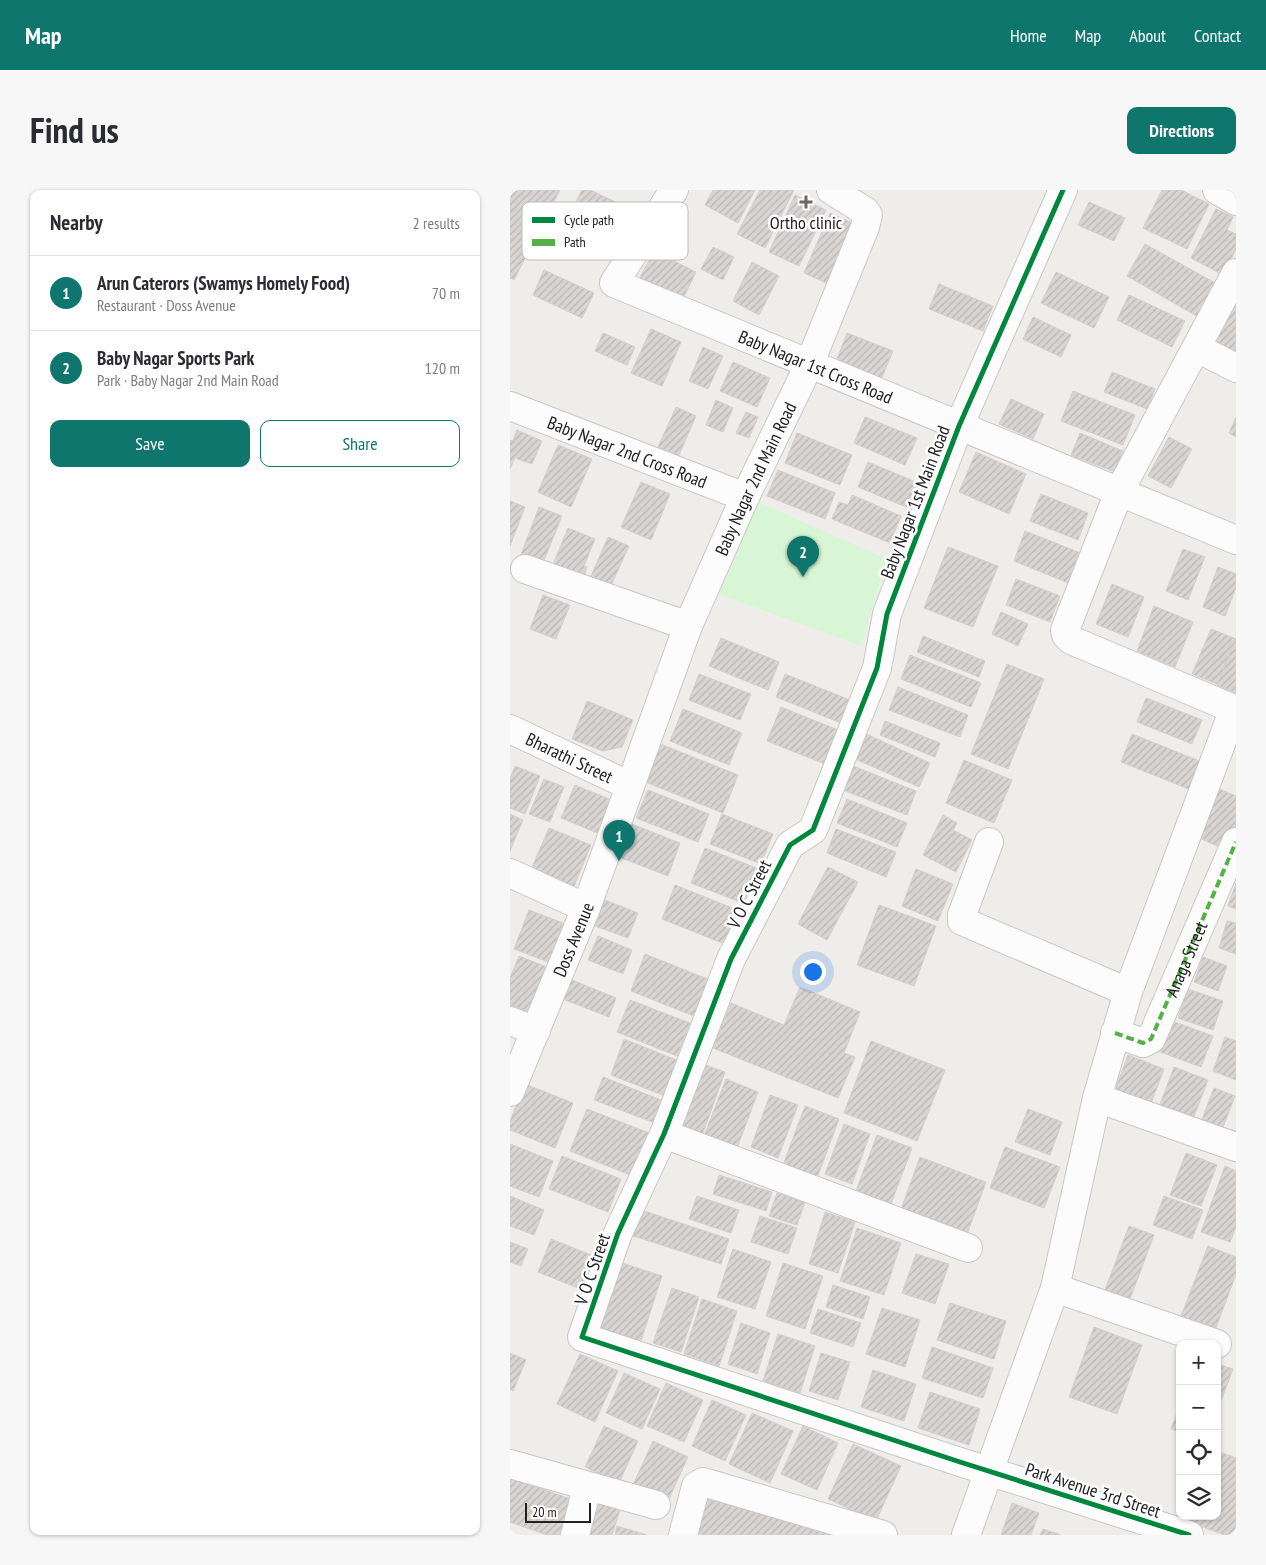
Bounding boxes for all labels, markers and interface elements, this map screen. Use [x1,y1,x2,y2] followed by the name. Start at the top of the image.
[25,20,62,51] text: Map
[1010,24,1047,47] text: Home
[1075,24,1101,47] text: Map
[1129,24,1166,47] text: About
[1194,24,1241,47] text: Contact
[30,107,119,153] text: Find us
[1127,107,1236,154] button: Directions
[799,195,813,209] marker: Ortho clinic
[522,202,688,260] legend
[50,209,103,236] text: Nearby
[564,211,614,229] text: Cycle path
[770,211,843,234] place label: Ortho clinic
[413,213,460,233] text: 2 results
[564,233,586,251] text: Path
[97,271,350,295] text: Arun Caterors (Swamys Homely Food)
[62,283,70,303] text: 1
[432,283,460,303] text: 70 m
[97,295,236,315] text: Restaurant · Doss Avenue
[735,324,896,408] street label: Baby Nagar 1st Cross Road
[97,346,254,370] text: Baby Nagar Sports Park
[62,358,70,378] text: 2
[425,358,460,378] text: 120 m
[97,370,279,390] text: Park · Baby Nagar 2nd Main Road
[709,398,801,559] street label: Baby Nagar 2nd Main Road
[544,410,711,493] street label: Baby Nagar 2nd Cross Road
[50,420,250,467] button: Save
[260,420,460,467] button: Share
[875,422,955,582] street label: Baby Nagar 1st Main Road
[787,536,819,577] pin: 2
[522,727,617,788] street label: Bharathi Street
[603,820,635,861] pin: 1
[721,856,776,933] street label: V O C Street
[547,899,599,980] street label: Doss Avenue
[1159,918,1212,1000] street label: Anaga Street
[800,959,826,985] your location
[569,1230,615,1309] street label: V O C Street
[1176,1340,1221,1520] map controls
[1176,1340,1221,1385] button: +
[1176,1385,1221,1430] button: −
[1176,1430,1221,1475] button: locate
[1022,1457,1164,1523] street label: Park Avenue 3rd Street
[1176,1475,1221,1520] button: layers
[525,1500,591,1523] scale bar
[532,1503,557,1521] text: 20 m

